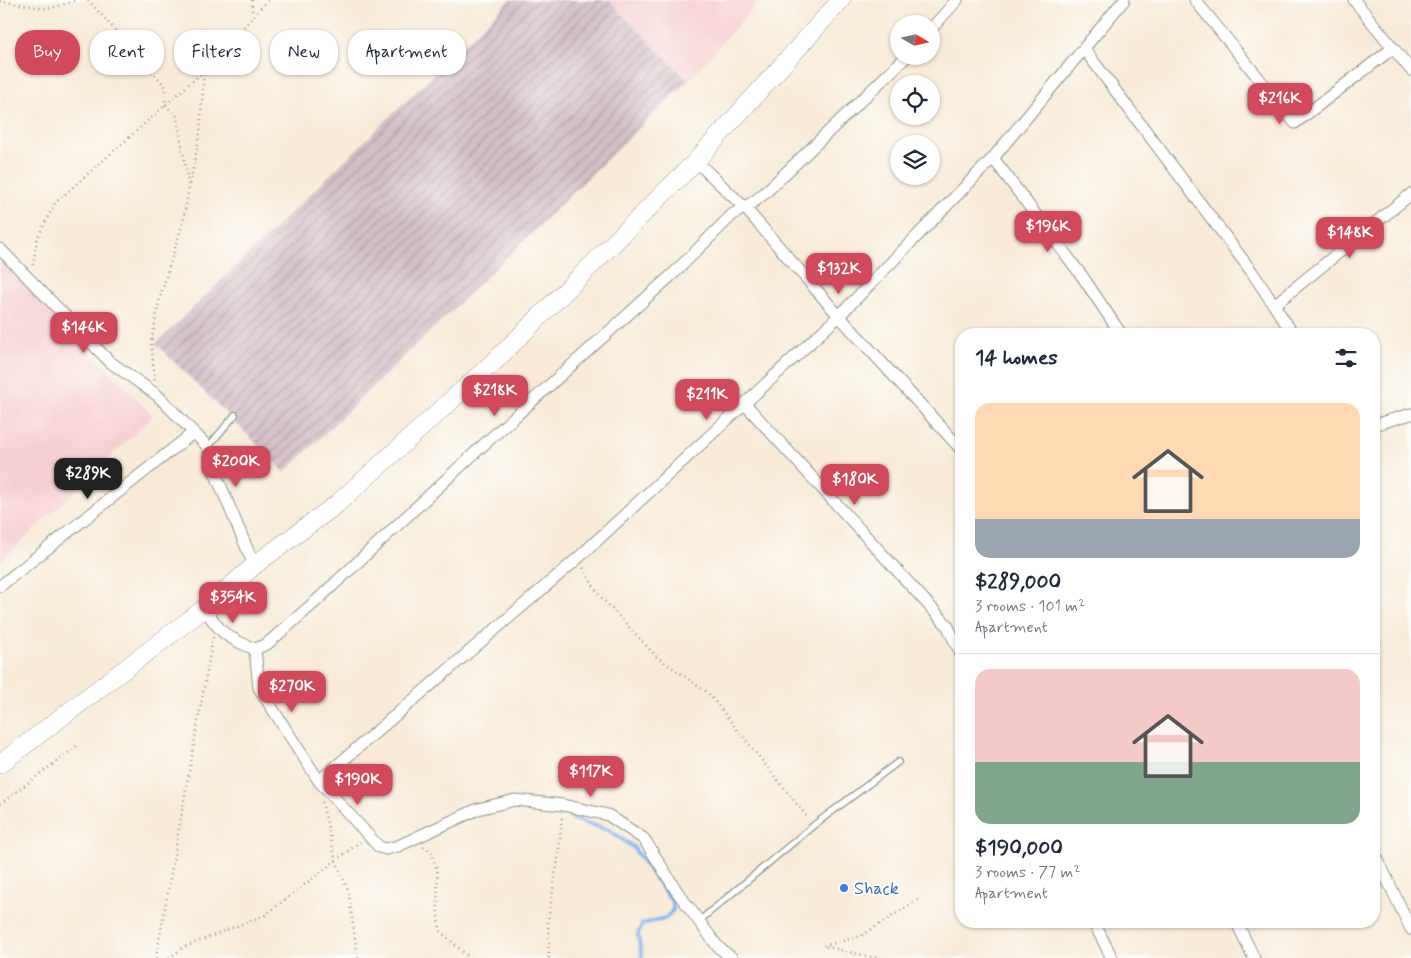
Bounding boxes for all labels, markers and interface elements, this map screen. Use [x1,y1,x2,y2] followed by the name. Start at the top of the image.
[890,15,940,65] north arrow
[890,15,940,185] map controls
[15,30,80,75] chip: Buy
[90,30,164,75] chip: Rent
[174,30,260,75] chip: Filters
[270,30,338,75] chip: New
[348,30,466,75] chip: Apartment
[890,75,940,125] button: locate
[1245,82,1315,125] pin: $216K
[1259,88,1301,109] text: $216K
[890,135,940,185] button: layers
[1013,210,1083,253] pin: $196K
[1026,216,1070,237] text: $196K
[1315,216,1385,259] pin: $148K
[1327,222,1373,243] text: $148K
[804,252,874,295] pin: $132K
[817,258,861,279] text: $132K
[49,312,119,354] pin: $146K
[61,317,107,338] text: $146K
[975,344,1058,372] text: 14 homes
[1332,344,1360,372] icon: filters
[460,374,530,417] pin: $218K
[672,378,742,421] pin: $211K
[473,380,517,401] text: $218K
[686,384,728,405] text: $211K
[1123,436,1213,526] icon: home
[201,446,271,488] pin: $200K
[212,451,260,472] text: $200K
[53,458,123,500] pin: $289K
[65,463,111,484] text: $289K
[820,464,890,506] pin: $180K
[832,469,878,490] text: $180K
[975,568,1061,596] text: $289,000
[198,582,268,624] pin: $354K
[210,587,256,608] text: $354K
[975,596,1085,617] text: 3 rooms · 101 m²
[975,617,1048,638] text: Apartment
[257,670,327,713] pin: $270K
[269,676,315,697] text: $270K
[1123,701,1213,791] icon: home
[556,756,626,798] pin: $117K
[569,761,613,782] text: $117K
[323,764,393,806] pin: $190K
[334,769,382,790] text: $190K
[975,834,1063,862] text: $190,000
[975,862,1080,883] text: 3 rooms · 77 m²
[854,877,899,901] place label: Shack
[838,882,850,894] marker: Shack
[975,883,1048,904] text: Apartment

